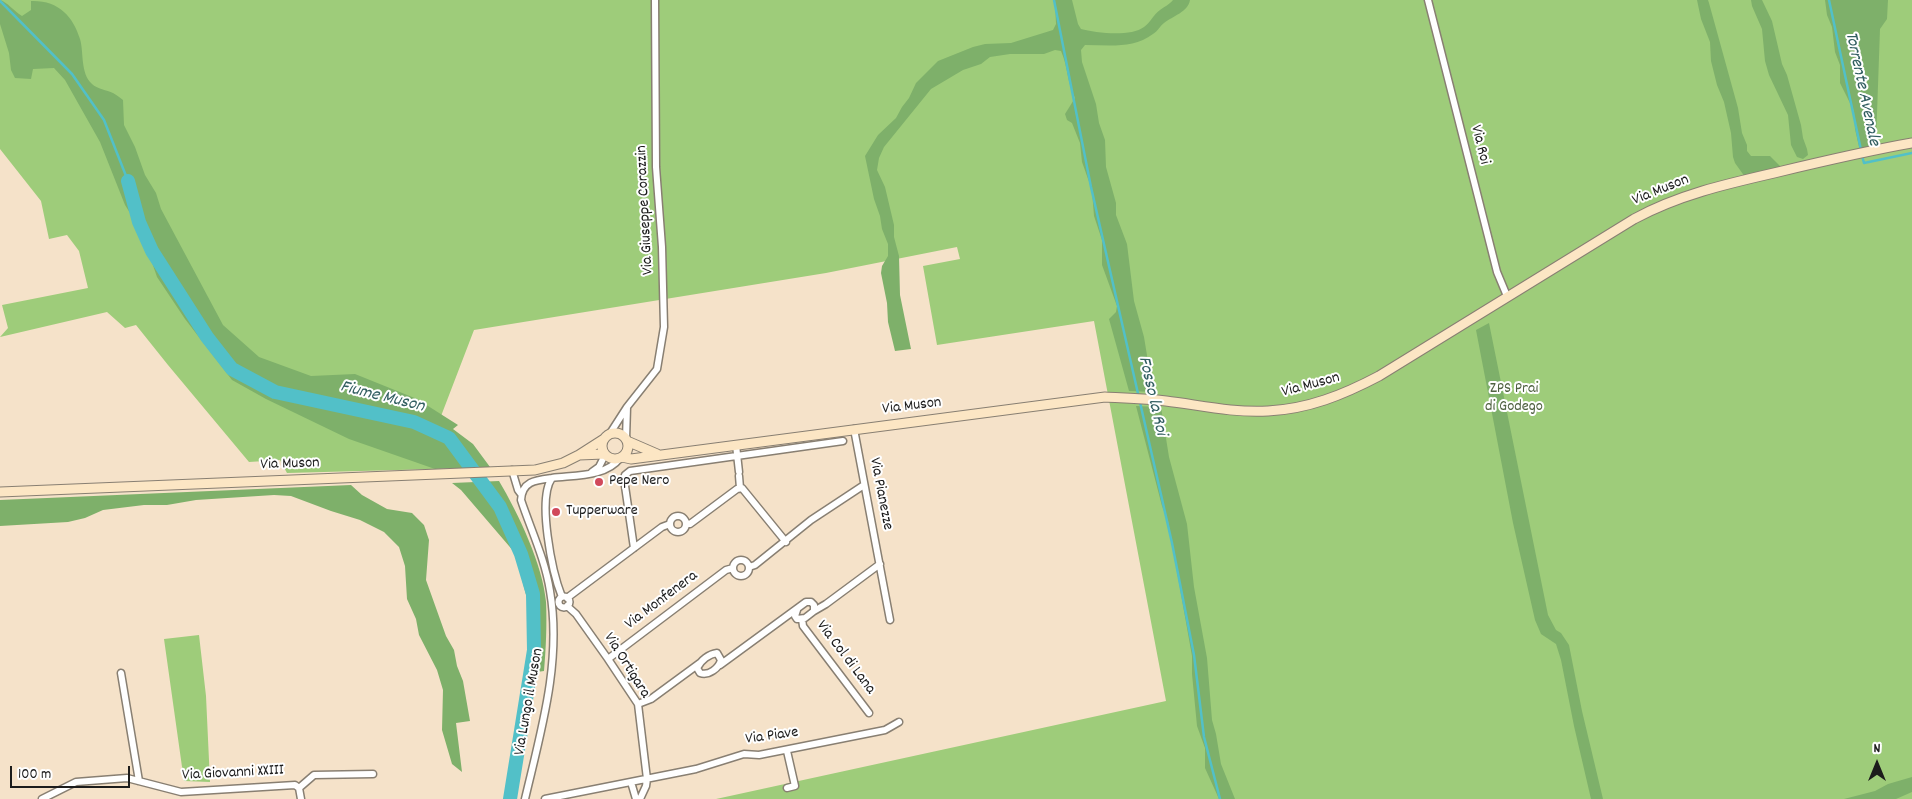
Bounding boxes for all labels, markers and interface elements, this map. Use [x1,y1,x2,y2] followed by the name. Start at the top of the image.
[1838,30,1884,148] water label: Torrente Avenale
[1465,123,1493,167] street label: Via Roi
[633,145,659,275] street label: Via Giuseppe Corazzin
[1630,171,1692,211] street label: Via Muson
[1131,354,1171,438] water label: Fosso la Roi
[1280,369,1342,403] street label: Via Muson
[338,377,426,419] water label: Fiume Muson
[1485,380,1543,418] park label: ZPS Prai di Godego
[881,394,943,420] street label: Via Muson
[260,454,320,476] street label: Via Muson
[864,456,896,532] street label: Via Pianezze
[609,472,669,492] place label: Pepe Nero
[593,476,605,488] marker: Pepe Nero
[566,502,638,522] place label: Tupperware
[550,506,562,518] marker: Tupperware
[622,567,702,635] street label: Via Monfenera
[811,617,879,699] street label: Via Col di Lana
[598,630,654,702] street label: Via Ortigara
[511,647,549,757] street label: Via Lungo il Muson
[744,724,800,750] street label: Via Piave
[1852,739,1902,789] north arrow
[1874,739,1880,759] text: N
[12,756,132,788] scale bar
[182,762,284,786] street label: Via Giovanni XXIII
[18,764,51,786] text: 100 m

